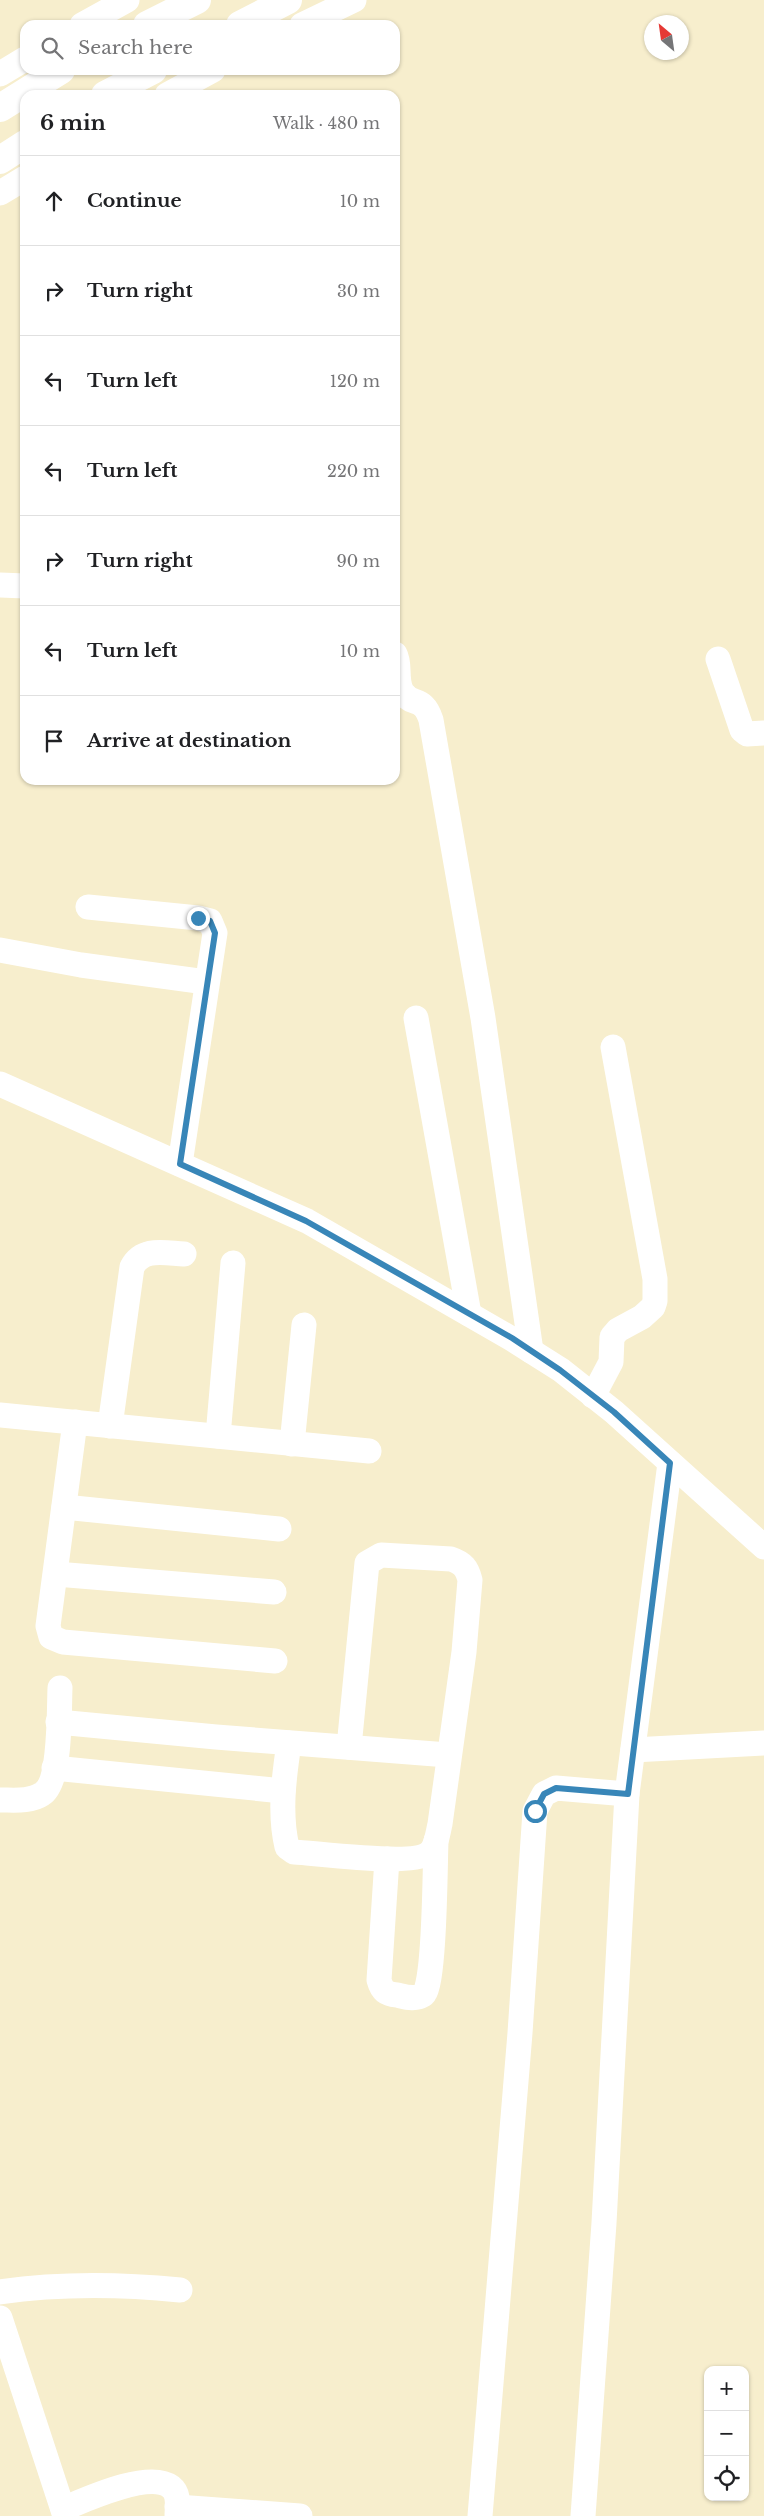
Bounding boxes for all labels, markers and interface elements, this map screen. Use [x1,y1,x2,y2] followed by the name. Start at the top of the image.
[644,15,689,60] north arrow
[20,20,400,75] search box
[38,34,66,62] icon: search
[78,36,193,59] text: Search here
[40,110,106,136] text: 6 min
[273,113,380,133] text: Walk · 480 m
[40,187,68,215] icon: ahead
[87,189,182,212] text: Continue
[340,191,380,211] text: 10 m
[40,277,68,305] icon: right
[87,279,193,302] text: Turn right
[337,281,380,301] text: 30 m
[40,367,68,395] icon: left
[87,369,178,392] text: Turn left
[330,371,380,391] text: 120 m
[40,457,68,485] icon: left
[87,459,178,482] text: Turn left
[327,461,380,481] text: 220 m
[40,547,68,575] icon: right
[87,549,193,572] text: Turn right
[337,551,380,571] text: 90 m
[40,637,68,665] icon: left
[87,639,178,662] text: Turn left
[340,641,380,661] text: 10 m
[40,727,68,755] icon: arrive
[87,729,291,752] text: Arrive at destination
[187,907,210,930] route end
[524,1800,547,1823] route start
[704,2366,749,2501] map controls
[704,2366,749,2411] button: +
[704,2411,749,2456] button: −
[704,2456,749,2501] button: locate

